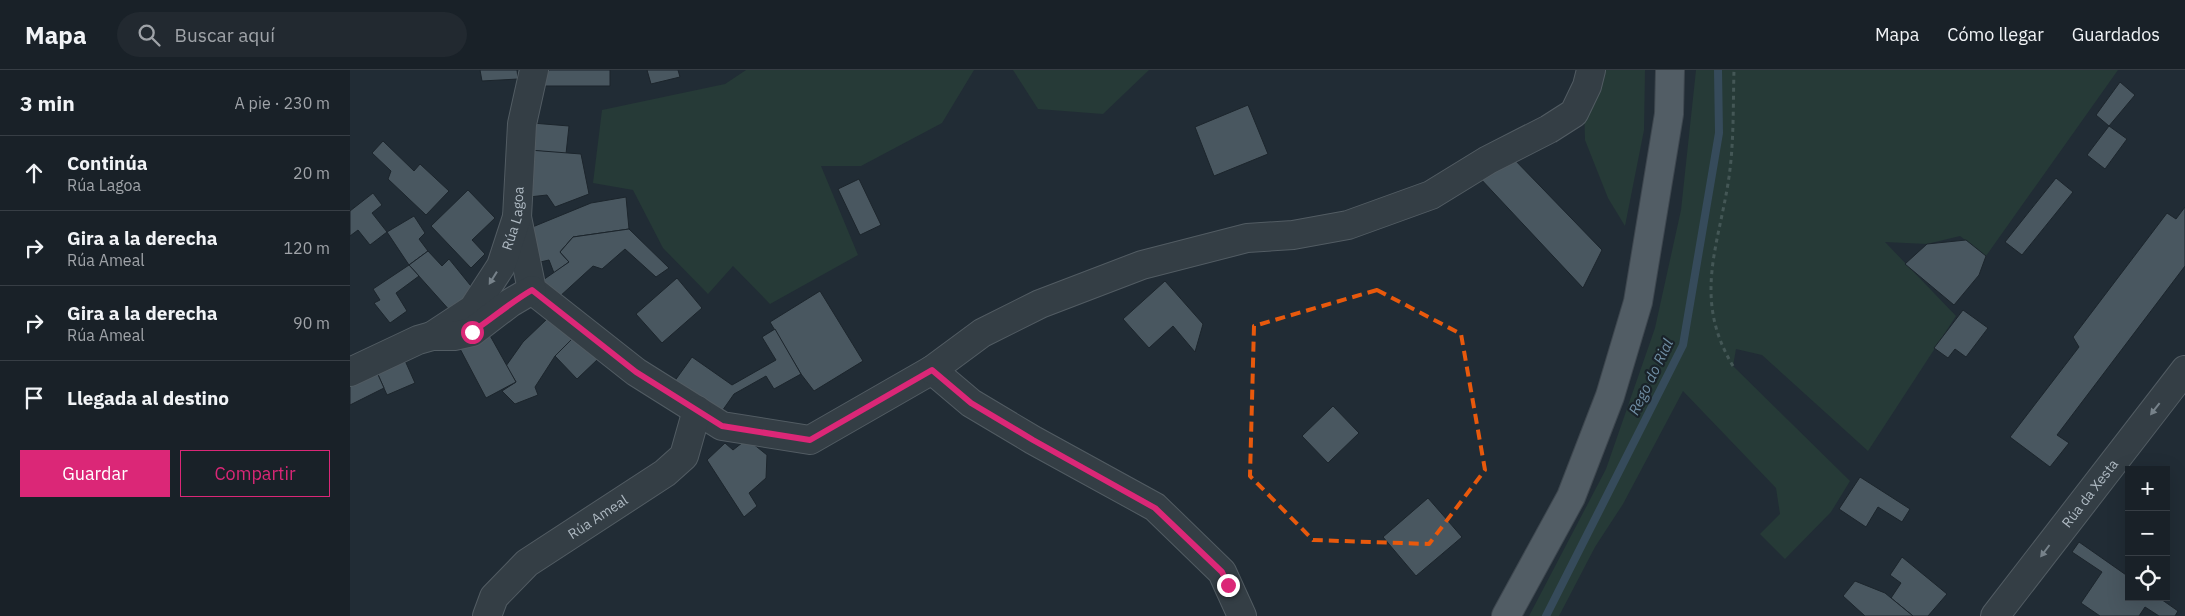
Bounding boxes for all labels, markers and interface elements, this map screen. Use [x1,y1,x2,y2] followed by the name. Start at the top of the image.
[117,12,467,57] search box
[25,19,87,51] text: Mapa
[135,21,163,49] icon: search
[175,23,275,47] text: Buscar aquí
[1875,23,1919,46] text: Mapa
[1947,23,2044,46] text: Cómo llegar
[2072,23,2160,46] text: Guardados
[20,89,75,117] text: 3 min
[235,93,330,113] text: A pie · 230 m
[67,151,148,175] text: Continúa
[20,159,48,187] icon: ahead
[293,163,330,183] text: 20 m
[67,175,141,195] text: Rúa Lagoa
[498,186,528,252] street label: Rúa Lagoa
[67,226,218,250] text: Gira a la derecha
[20,234,48,262] icon: right
[283,238,330,258] text: 120 m
[67,250,145,270] text: Rúa Ameal
[489,272,498,285] one-way arrow
[67,301,218,325] text: Gira a la derecha
[20,309,48,337] icon: right
[293,313,330,333] text: 90 m
[461,321,484,344] route start
[67,325,145,345] text: Rúa Ameal
[1624,335,1677,418] water label: Rego do Rial
[20,384,48,412] icon: arrive
[67,386,229,410] text: Llegada al destino
[2149,402,2160,415] one-way arrow
[20,450,170,497] button: Guardar
[180,450,330,497] button: Compartir
[2058,455,2122,531] street label: Rúa da Xesta
[2125,466,2170,601] map controls
[2125,466,2170,511] button: +
[564,491,631,543] street label: Rúa Ameal
[2125,511,2170,556] button: −
[2040,544,2050,558] one-way arrow
[2125,556,2170,601] button: locate
[1217,574,1240,597] route end

